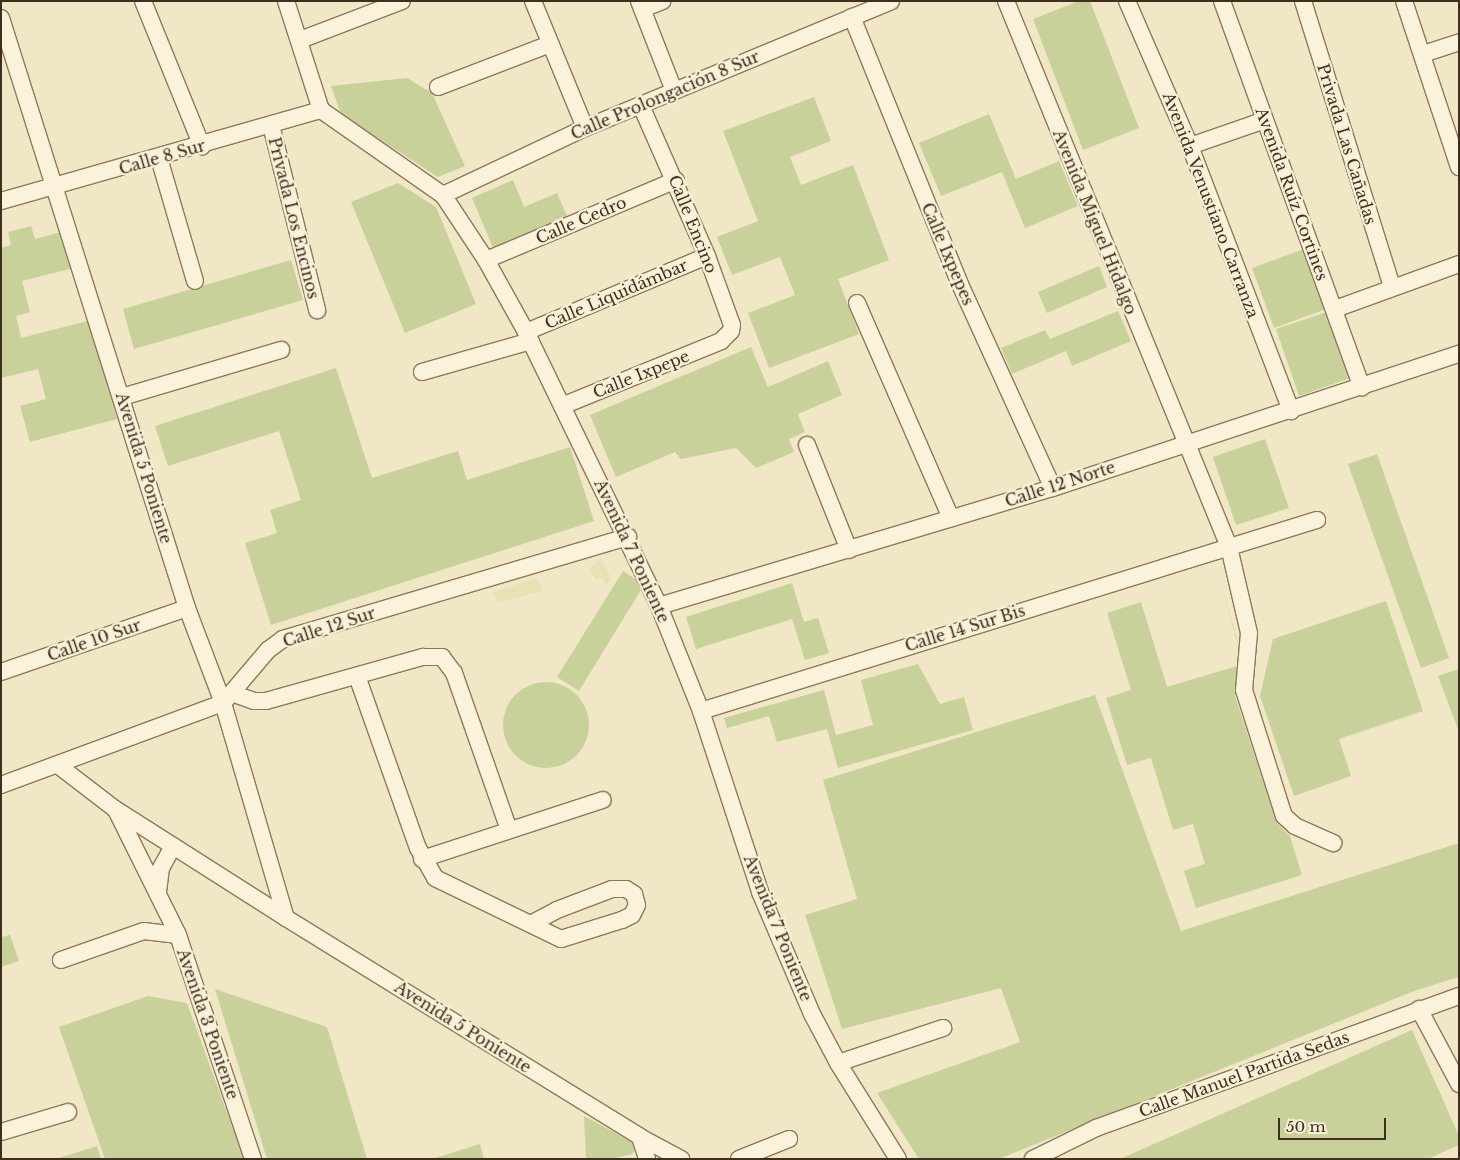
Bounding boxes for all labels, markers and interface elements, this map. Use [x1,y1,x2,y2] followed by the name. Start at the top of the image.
[568,47,762,143] street label: Calle Prolongación 8 Sur
[1313,61,1381,227] street label: Privada Las Cañadas
[1159,89,1263,321] street label: Avenida Venustiano Carranza
[1252,105,1332,283] street label: Avenida Ruíz Cortines
[1049,127,1141,317] street label: Avenida Miguel Hidalgo
[265,135,323,301] street label: Privada Los Encinos
[117,136,207,178] street label: Calle 8 Sur
[665,172,721,276] street label: Calle Encino
[533,192,629,248] street label: Calle Cedro
[918,200,978,308] street label: Calle Ixpepes
[542,255,690,333] street label: Calle Liquidámbar
[590,346,692,402] street label: Calle Ixpepe
[112,390,176,546] street label: Avenida 5 Poniente
[1002,457,1118,511] street label: Calle 12 Norte
[590,476,674,626] street label: Avenida 7 Poniente
[902,601,1028,655] street label: Calle 14 Sur Bis
[280,603,378,651] street label: Calle 12 Sur
[45,615,143,665] street label: Calle 10 Sur
[740,852,816,1004] street label: Avenida 7 Poniente
[173,946,243,1102] street label: Avenida 3 Poniente
[391,977,535,1077] street label: Avenida 5 Poniente
[1136,1027,1352,1121] street label: Calle Manuel Partida Sedas
[1280,1108,1388,1140] scale bar
[1286,1117,1326,1136] text: 50 m

